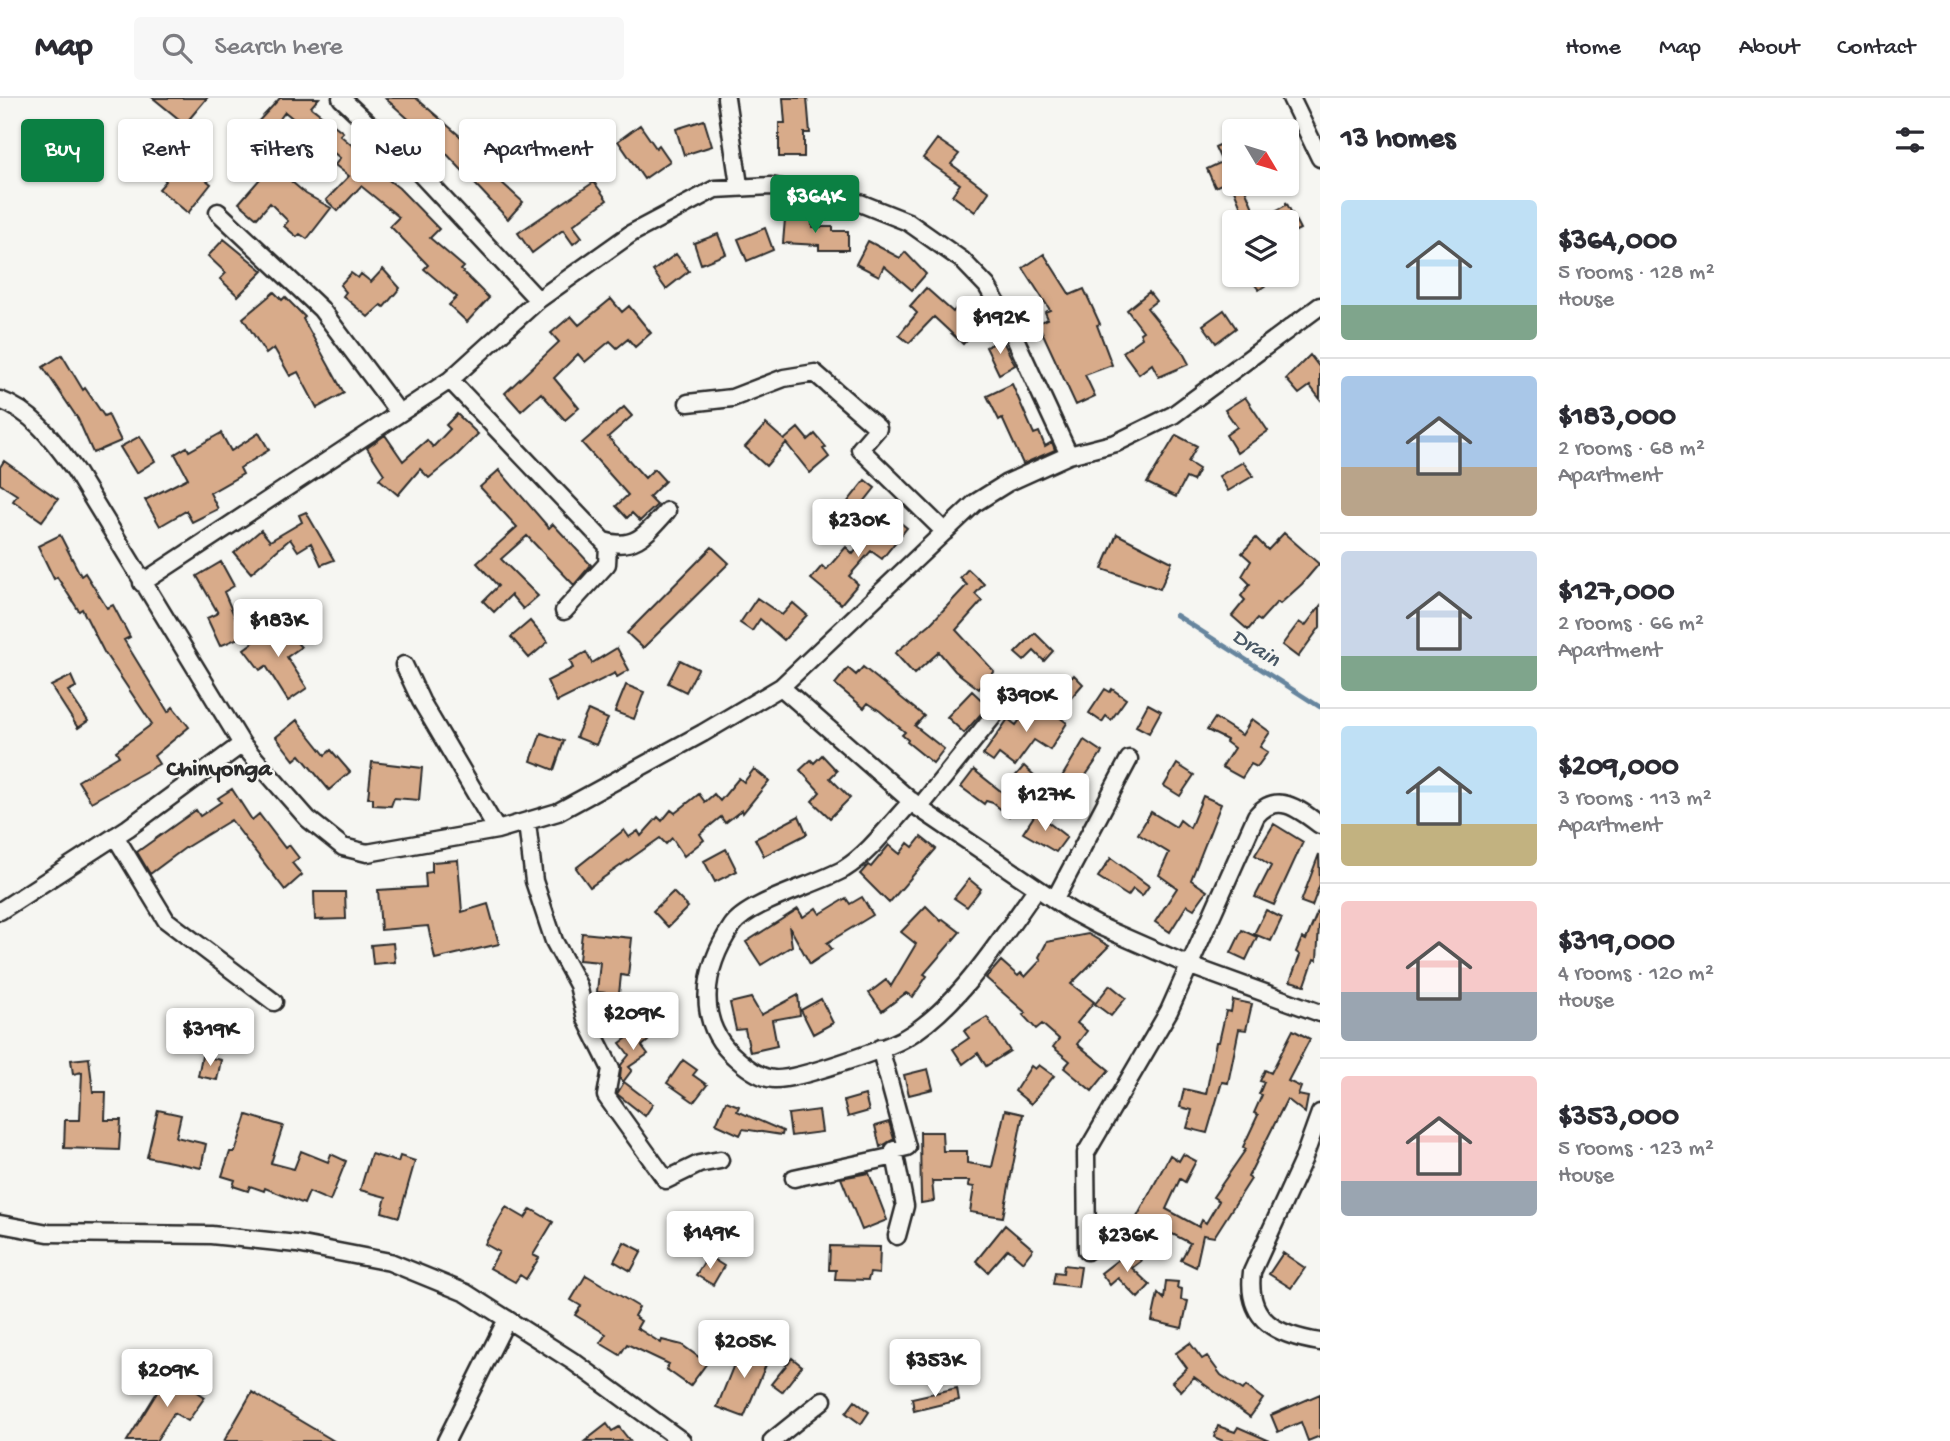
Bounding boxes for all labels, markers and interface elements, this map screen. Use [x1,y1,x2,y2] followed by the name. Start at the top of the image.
[134,17,624,80] search box
[35,29,92,67] text: Map
[158,29,196,67] icon: search
[214,33,343,64] text: Search here
[1565,34,1621,63] text: Home
[1659,34,1701,63] text: Map
[1739,34,1799,63] text: About
[1837,34,1915,63] text: Contact
[21,119,104,182] chip: Buy
[118,119,213,182] chip: Rent
[227,119,337,182] chip: Filters
[351,119,445,182] chip: New
[459,119,616,182] chip: Apartment
[1222,119,1298,196] north arrow
[1222,119,1299,287] map controls
[1891,121,1929,159] icon: filters
[1341,123,1455,158] text: 13 homes
[766,176,864,235] pin: $364K
[786,184,844,211] text: $364K
[1222,210,1299,287] button: layers
[1558,225,1677,260] text: $364,000
[1397,228,1481,312] icon: home
[1558,260,1715,287] text: 5 rooms · 128 m²
[1558,287,1614,314] text: House
[951,296,1049,356] pin: $192K
[972,305,1028,332] text: $192K
[1558,401,1676,436] text: $183,000
[1397,404,1481,488] icon: home
[1558,436,1705,463] text: 2 rooms · 68 m²
[1558,463,1662,490] text: Apartment
[809,500,907,559] pin: $230K
[828,508,888,535] text: $230K
[1558,576,1674,611] text: $127,000
[1397,579,1481,663] icon: home
[229,600,327,659] pin: $183K
[250,608,306,635] text: $183K
[1558,611,1704,638] text: 2 rooms · 66 m²
[1226,624,1285,675] water label: Drain
[1558,638,1662,665] text: Apartment
[977,674,1075,734] pin: $390K
[996,683,1056,710] text: $390K
[1558,751,1679,786] text: $209,000
[1397,754,1481,838] icon: home
[166,756,273,785] district label: Chinyonga
[996,774,1094,833] pin: $127K
[1017,782,1073,809] text: $127K
[1558,786,1712,813] text: 3 rooms · 113 m²
[1558,813,1662,840] text: Apartment
[1558,926,1675,961] text: $319,000
[1397,929,1481,1013] icon: home
[1558,961,1714,988] text: 4 rooms · 120 m²
[1558,988,1614,1015] text: House
[584,992,682,1052] pin: $209K
[604,1001,662,1028] text: $209K
[161,1009,259,1068] pin: $319K
[182,1017,238,1044] text: $319K
[1558,1101,1679,1136] text: $353,000
[1397,1104,1481,1188] icon: home
[1558,1136,1714,1163] text: 5 rooms · 123 m²
[1558,1163,1614,1190] text: House
[661,1212,759,1271] pin: $149K
[1078,1214,1176,1274] pin: $236K
[683,1220,737,1247] text: $149K
[1098,1223,1156,1250] text: $236K
[695,1320,793,1380] pin: $205K
[714,1329,774,1356] text: $205K
[886,1340,984,1399] pin: $353K
[906,1348,964,1375] text: $353K
[118,1350,216,1409] pin: $209K
[138,1358,196,1385] text: $209K

